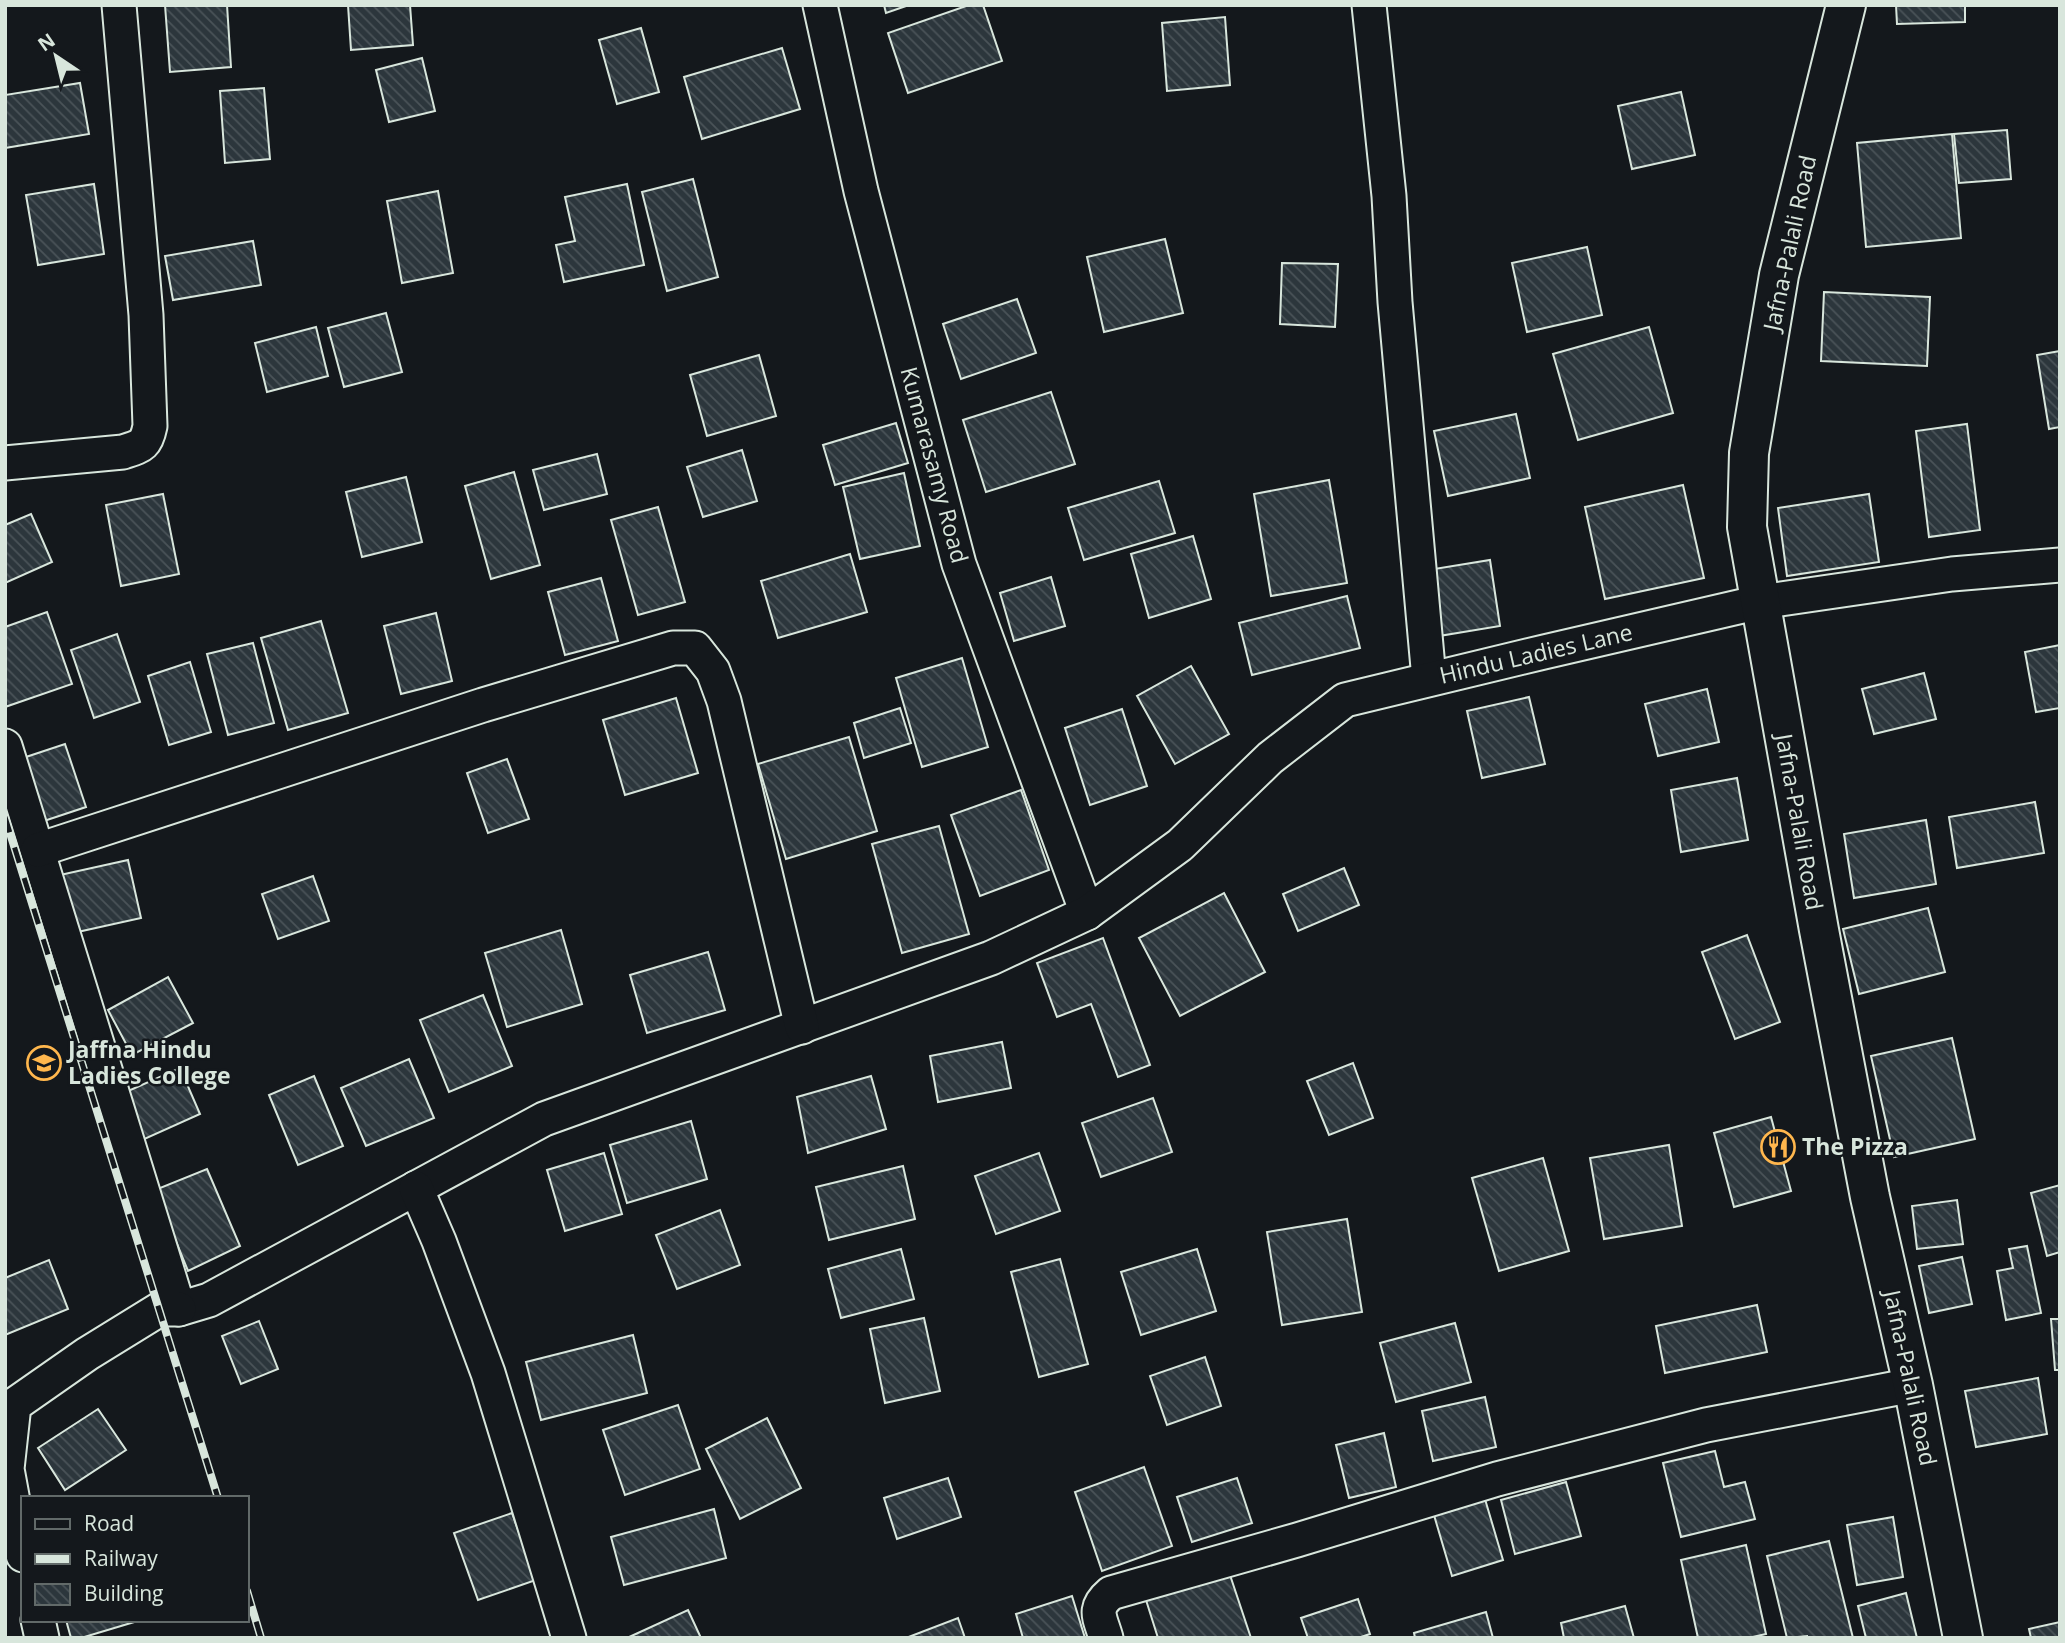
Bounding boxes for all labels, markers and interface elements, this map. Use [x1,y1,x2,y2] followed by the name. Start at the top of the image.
[21,21,91,91] north arrow
[32,27,60,57] text: N
[1754,152,1823,335] street label: Jafna-Palali Road
[893,363,977,566] street label: Kumarasamy Road
[1436,615,1636,691] street label: Hindu Ladies Lane
[1768,729,1831,913] street label: Jafna-Palali Road
[66,1033,231,1091] place label: Jaffna Hindu Ladies College
[25,1044,63,1082] school or university icon: Jaffna Hindu Ladies College
[1759,1128,1797,1166] restaurant icon: The Pizza
[1802,1130,1908,1162] place label: The Pizza
[1876,1285,1945,1468] street label: Jafna-Palali Road
[21,1496,248,1622] legend
[84,1509,134,1537] text: Road
[84,1544,158,1572] text: Railway
[84,1579,163,1607] text: Building

